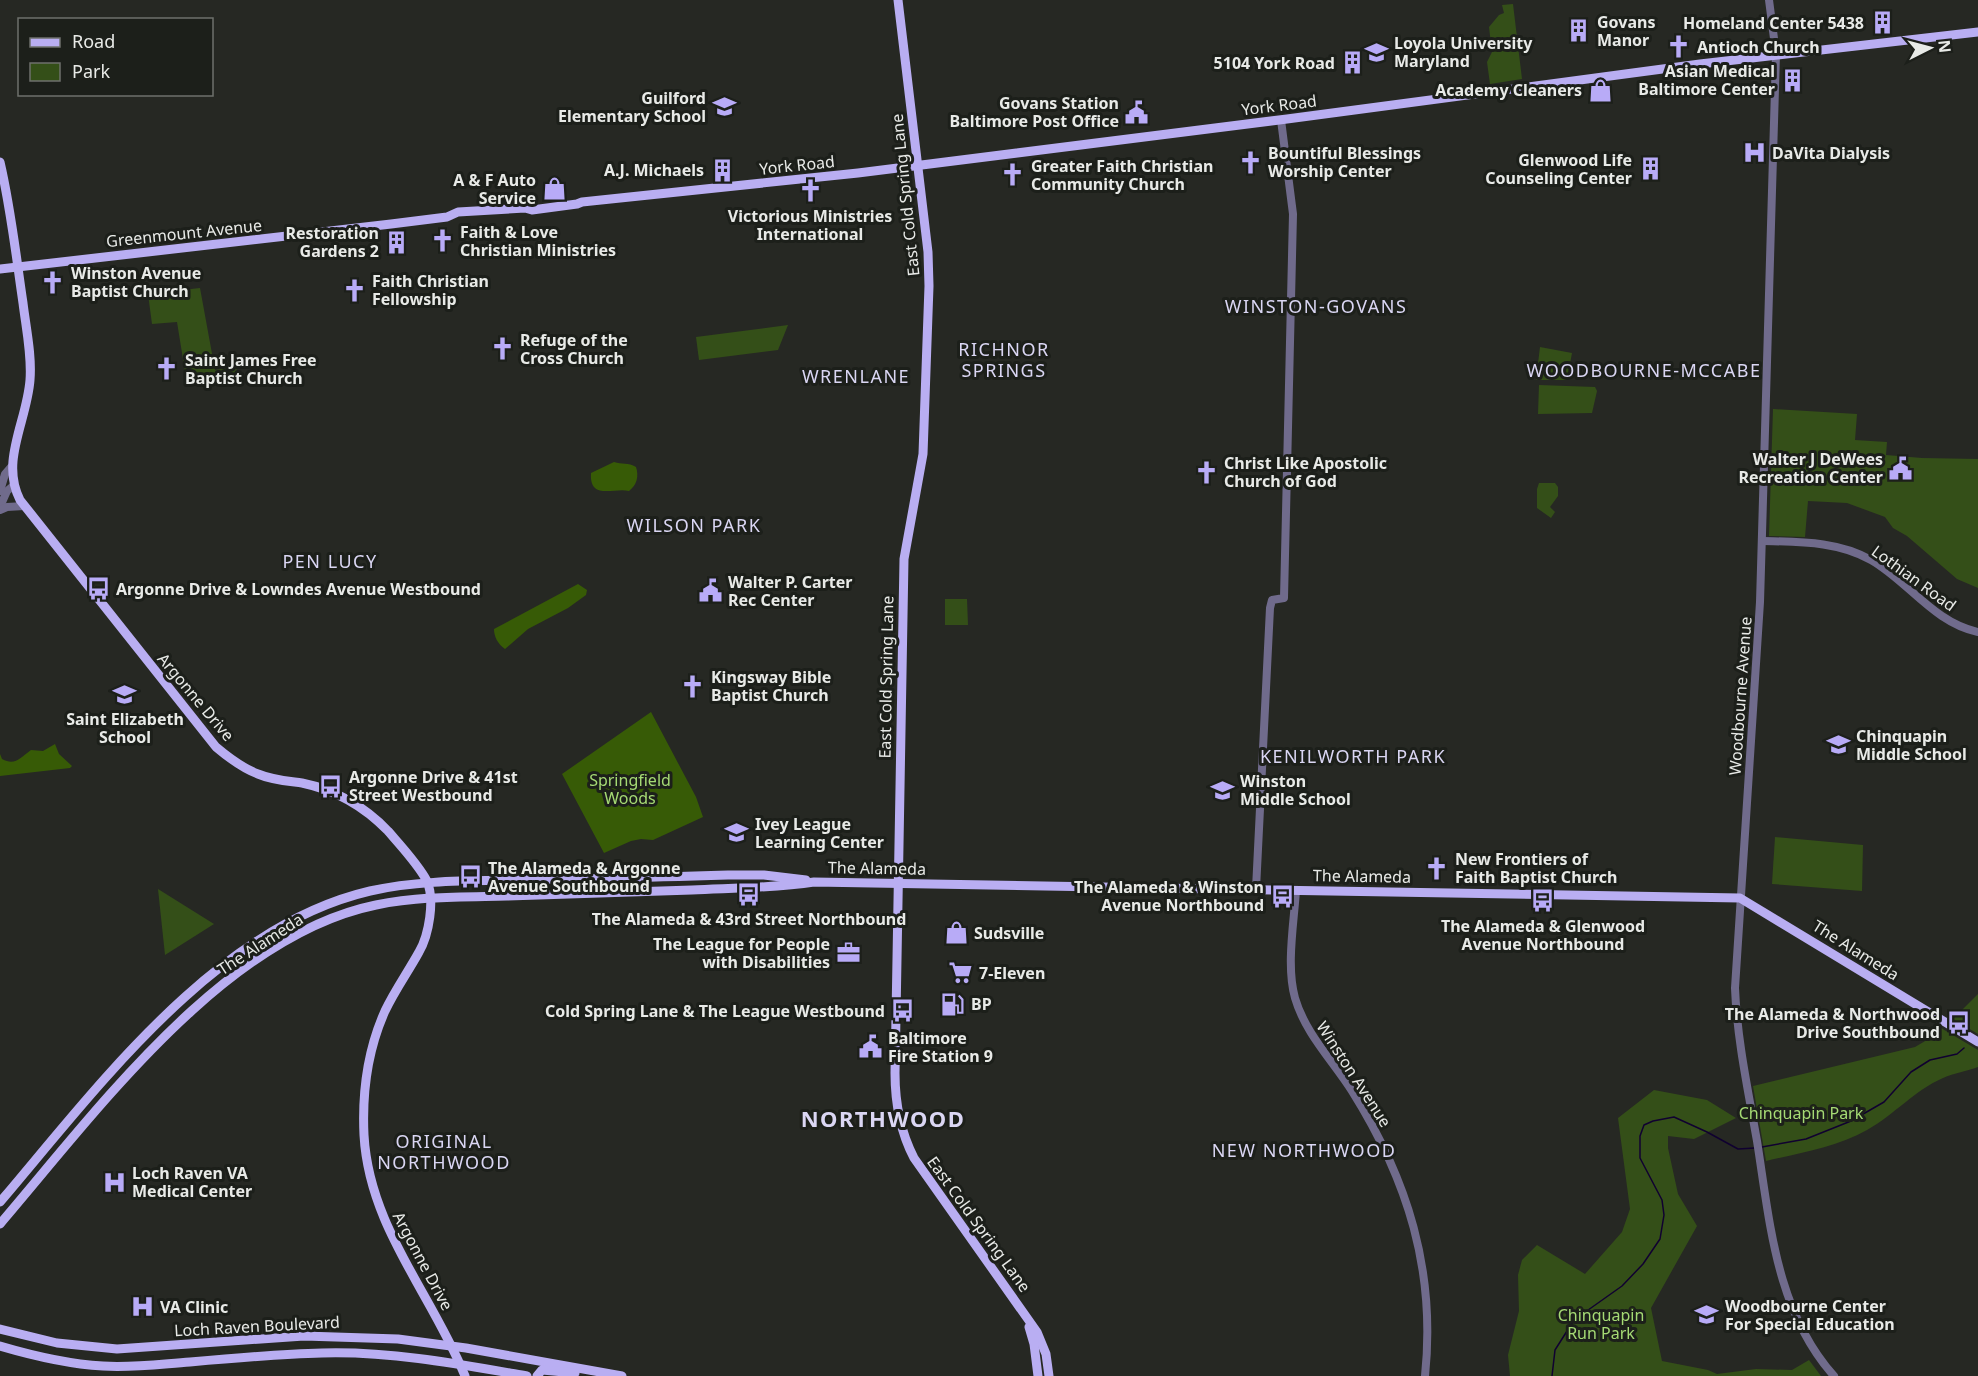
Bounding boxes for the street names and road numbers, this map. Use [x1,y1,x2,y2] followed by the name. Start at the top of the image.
[1240,89,1318,121] street label: York Road
[886,113,924,277] street label: East Cold Spring Lane
[758,150,836,180] street label: York Road
[105,214,263,252] street label: Greenmount Avenue
[1867,540,1961,616] street label: Lothian Road
[874,595,898,759] street label: East Cold Spring Lane
[1723,616,1757,776] street label: Woodbourne Avenue
[153,648,239,746] street label: Argonne Drive
[828,856,926,880] street label: The Alameda
[1313,864,1411,888] street label: The Alameda
[213,908,307,980] street label: The Alameda
[1809,915,1903,985] street label: The Alameda
[1311,1017,1397,1131] street label: Winston Avenue
[922,1152,1036,1296] street label: East Cold Spring Lane
[388,1208,458,1314] street label: Argonne Drive
[174,1311,340,1341] street label: Loch Raven Boulevard

